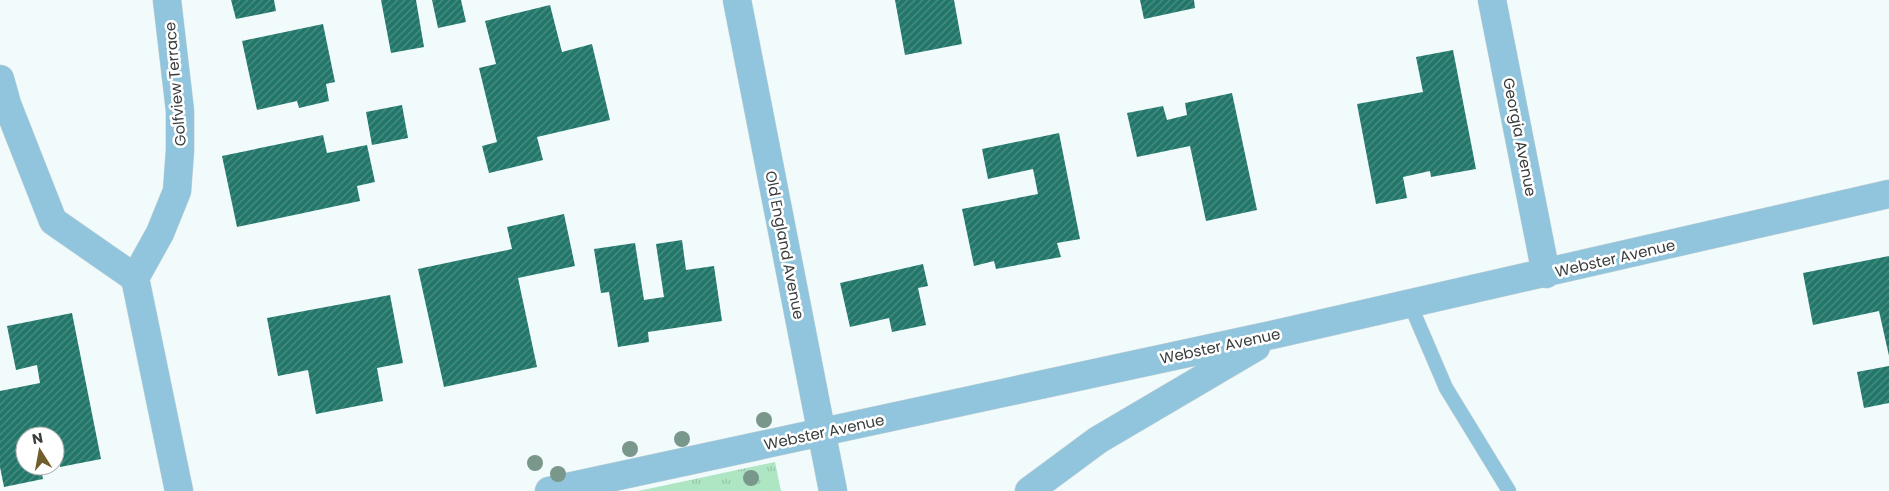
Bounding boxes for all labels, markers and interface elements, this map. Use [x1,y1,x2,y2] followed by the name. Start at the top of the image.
[159,21,191,147] street label: Golfview Terrace
[1498,76,1542,198] street label: Georgia Avenue
[760,169,810,321] street label: Old England Avenue
[1553,234,1677,282] street label: Webster Avenue
[1158,323,1282,369] street label: Webster Avenue
[762,409,886,455] street label: Webster Avenue
[15,426,65,476] north arrow
[30,427,45,449] text: N

